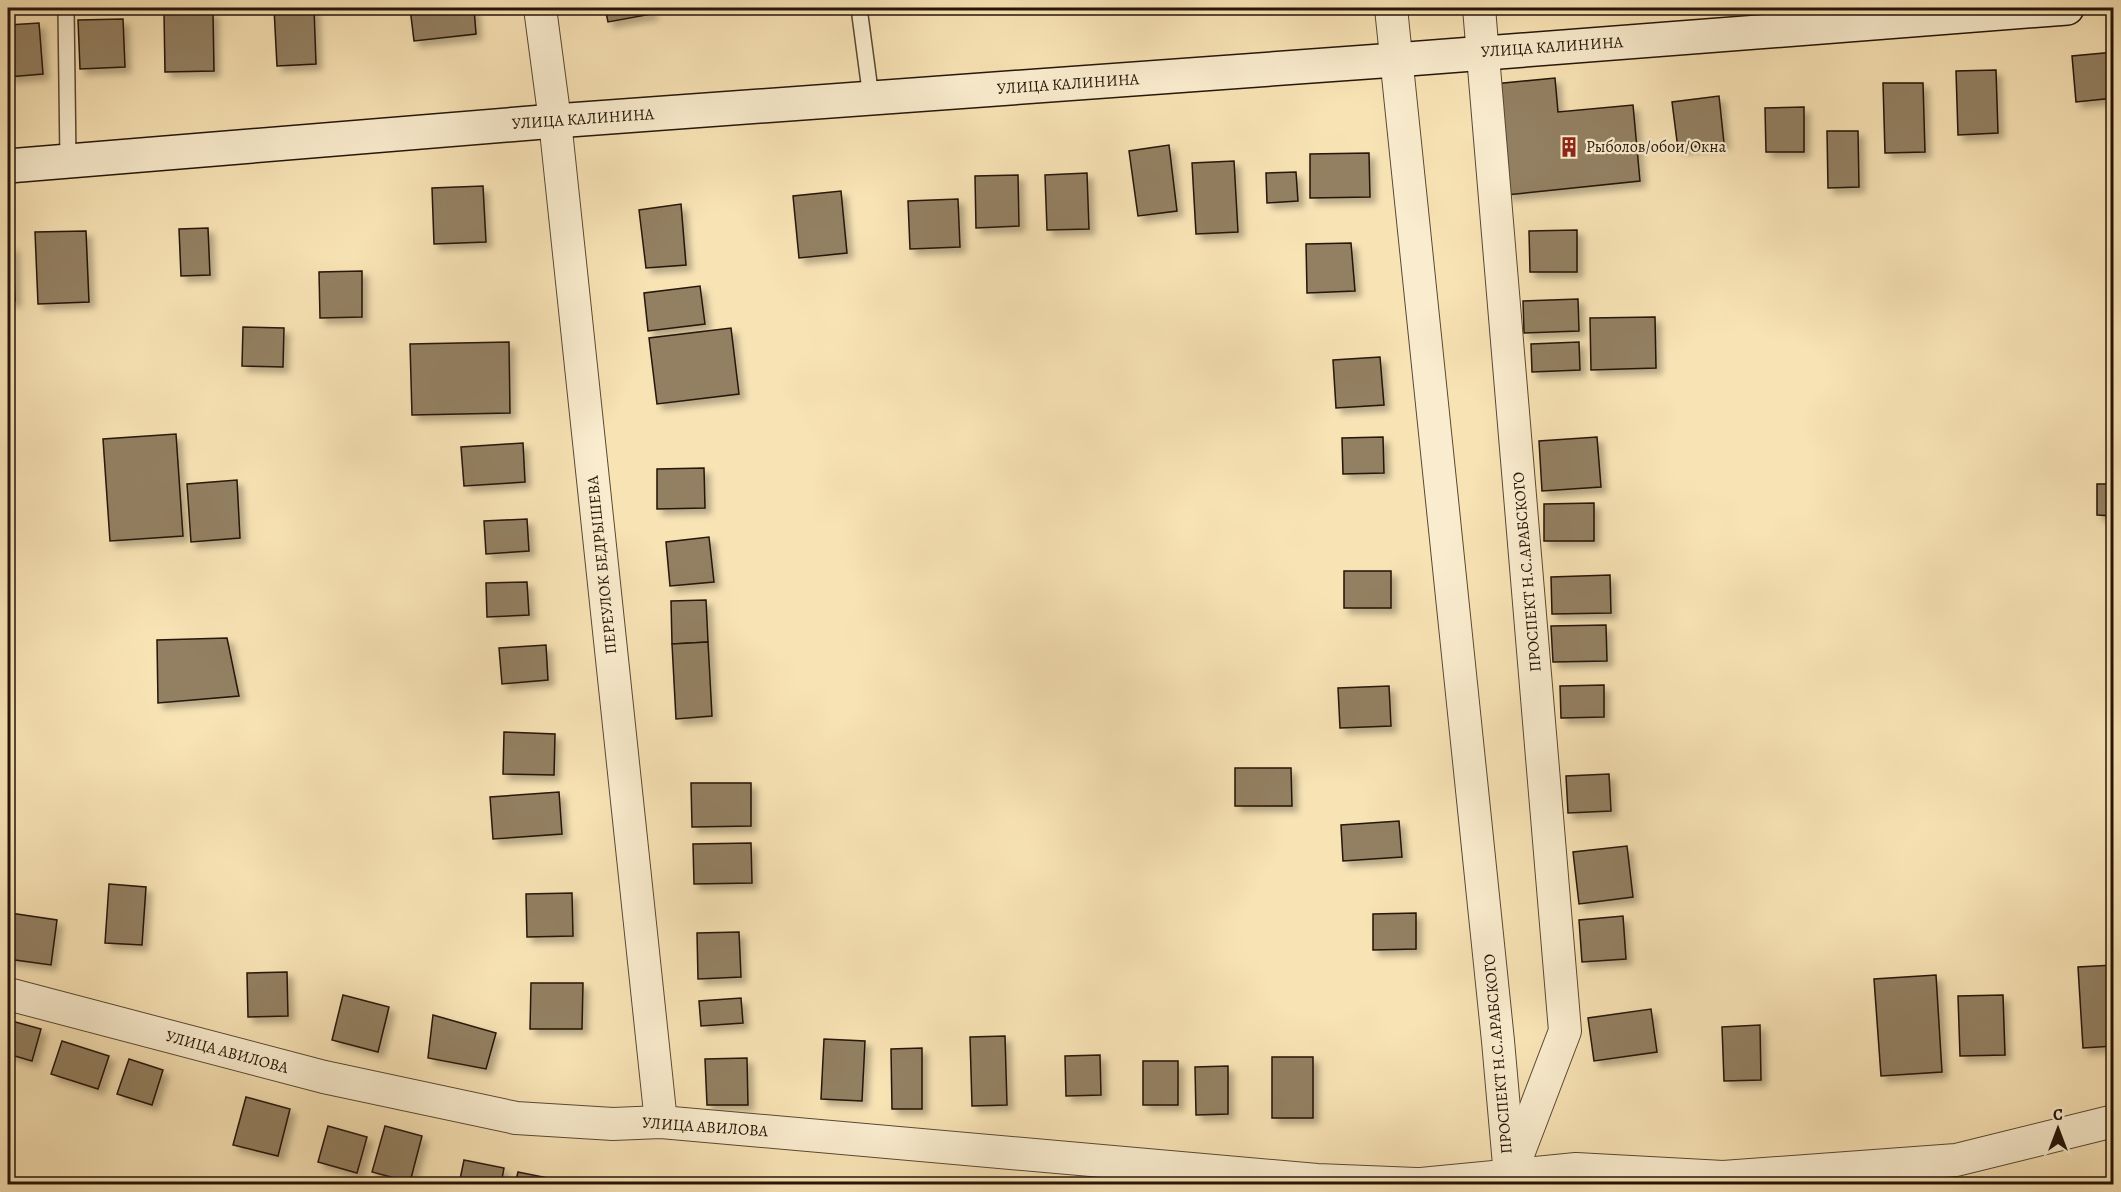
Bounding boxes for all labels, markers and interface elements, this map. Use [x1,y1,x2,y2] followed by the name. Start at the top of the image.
[1480,31,1624,63] street label: УЛИЦА КАЛИНИНА
[996,68,1140,100] street label: УЛИЦА КАЛИНИНА
[511,103,655,135] street label: УЛИЦА КАЛИНИНА
[1557,135,1581,159] building icon: Рыболов/обои/Окна
[1586,136,1727,158] place label: Рыболов/обои/Окна
[1507,471,1547,673] street label: ПРОСПЕКТ Н.С.АРАБСКОГО
[582,474,622,655] street label: ПЕРЕУЛОК БЕДРЫШЕВА
[1478,953,1518,1155] street label: ПРОСПЕКТ Н.С.АРАБСКОГО
[163,1025,291,1079] street label: УЛИЦА АВИЛОВА
[2028,1099,2088,1159] north arrow
[2053,1104,2063,1126] text: С
[641,1112,769,1142] street label: УЛИЦА АВИЛОВА

